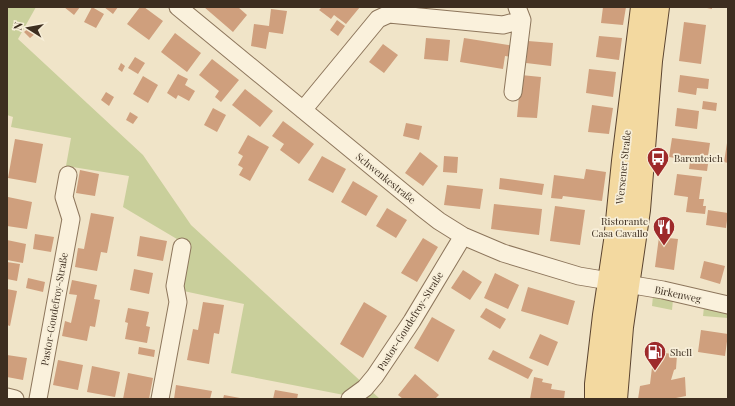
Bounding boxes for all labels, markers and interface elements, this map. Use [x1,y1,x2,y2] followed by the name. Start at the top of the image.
[8,8,48,48] north arrow
[10,21,26,31] text: N
[612,129,634,206] street label: Wersener Straße
[645,145,671,178] bus stop icon: Barenteich
[353,149,419,207] street label: Schwenkestraße
[674,151,723,165] place label: Barenteich
[592,214,649,240] place label: Ristorante Casa Cavallo
[651,214,677,247] restaurant icon: Ristorante Casa Cavallo
[37,251,71,367] street label: Pastor-Goudefroy-Straße
[374,269,446,373] street label: Pastor-Goudefroy-Straße
[653,282,703,306] street label: Birkenweg
[642,339,668,372] fuel station icon: Shell
[670,345,692,359] place label: Shell

